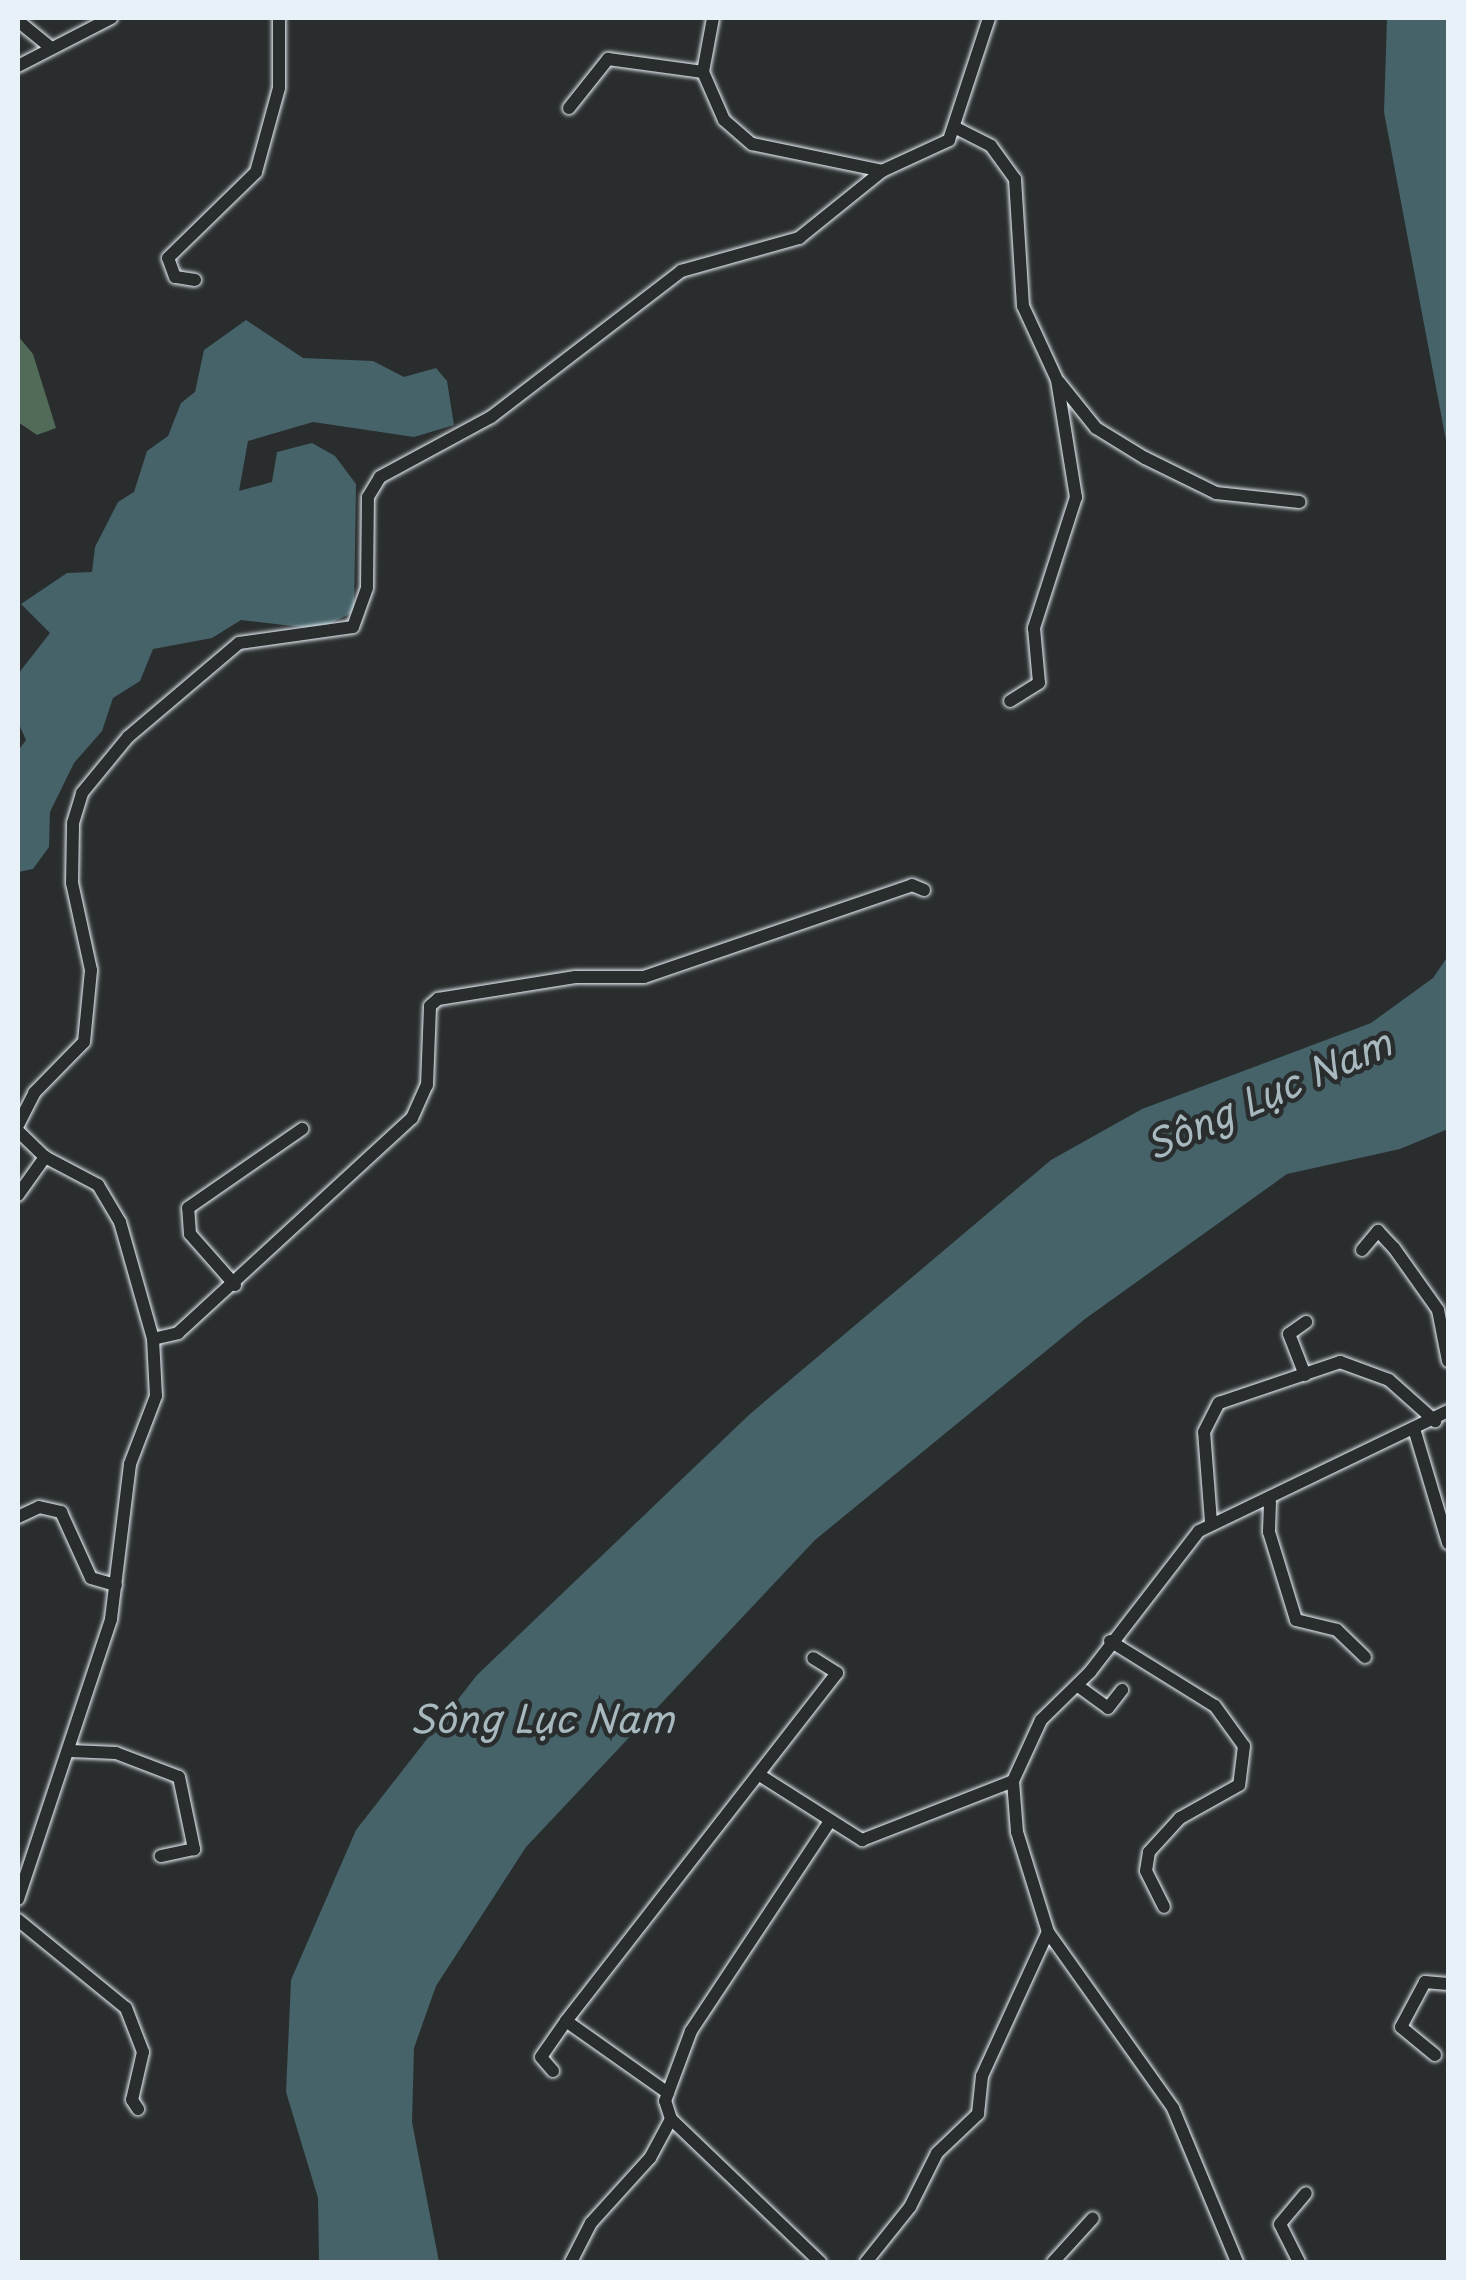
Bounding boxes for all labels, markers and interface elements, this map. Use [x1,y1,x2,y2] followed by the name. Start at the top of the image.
[1138,1019,1398,1167] water label: Sông Lục Nam
[410,1695,674,1741] water label: Sông Lục Nam

